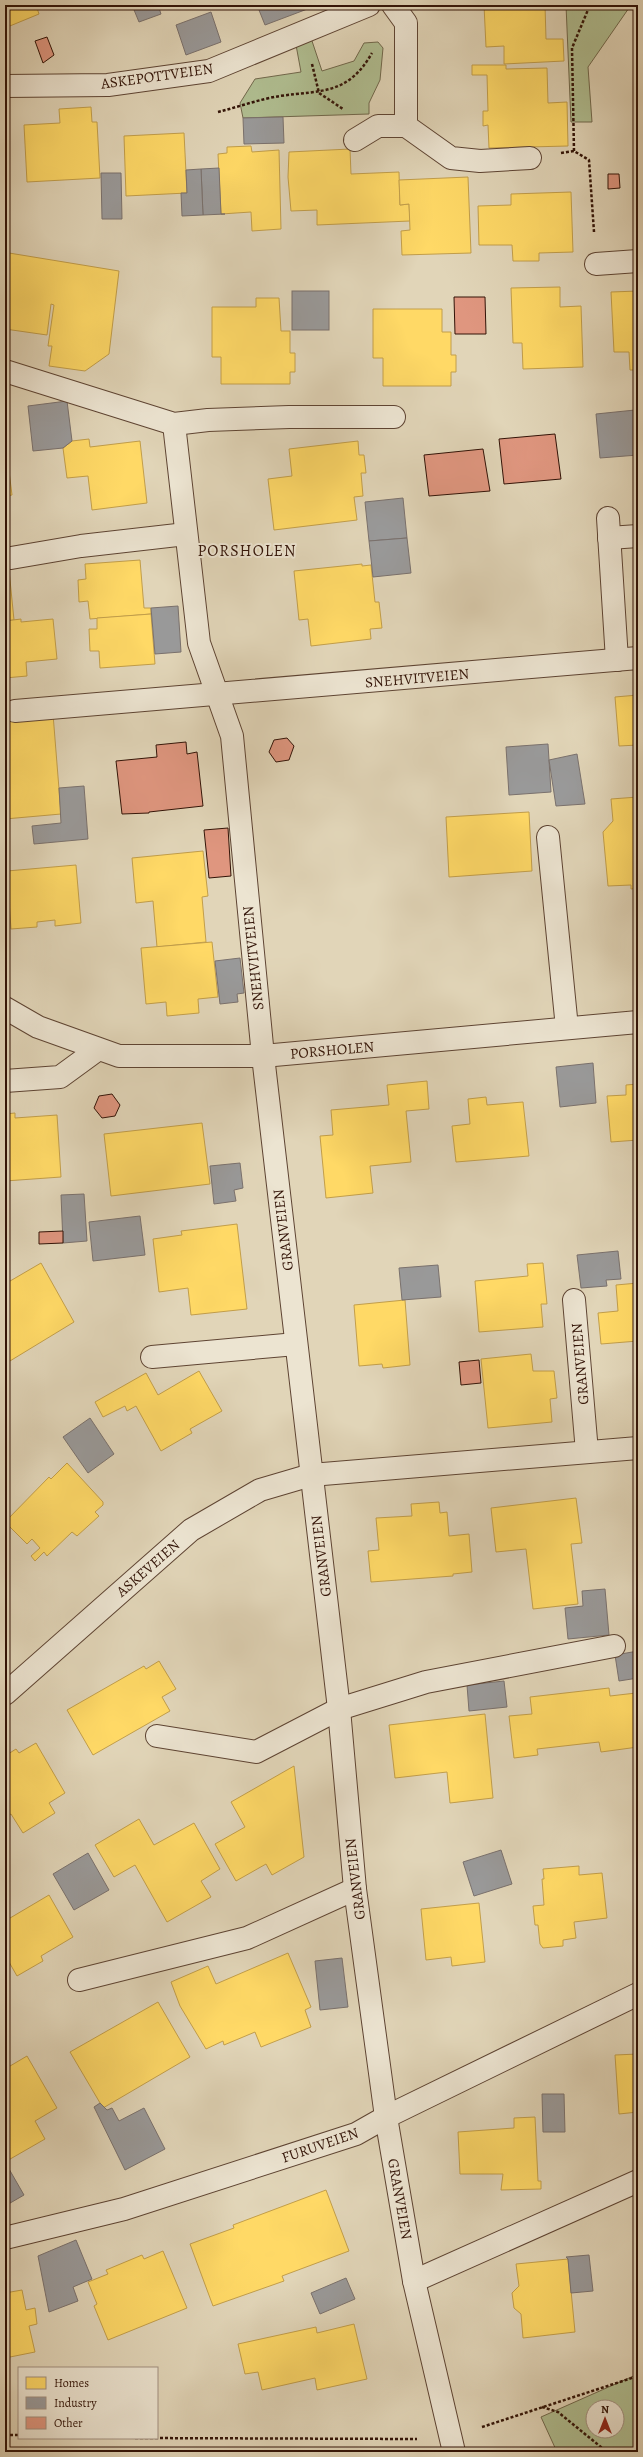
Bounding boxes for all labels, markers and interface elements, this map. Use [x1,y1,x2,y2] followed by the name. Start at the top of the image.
[99,58,215,94] street label: ASKEPOTTVEIEN
[197,540,297,562] district label: PORSHOLEN
[364,663,470,693] street label: SNEHVITVEIEN
[238,905,268,1011] street label: SNEHVITVEIEN
[289,1036,375,1064] street label: PORSHOLEN
[268,1188,298,1272] street label: GRANVEIEN
[566,1322,594,1406] street label: GRANVEIEN
[306,1514,336,1598] street label: GRANVEIEN
[111,1535,184,1602] street label: ASKEVEIEN
[340,1837,370,1921] street label: GRANVEIEN
[279,2122,361,2167] street label: FURUVEIEN
[383,2157,417,2241] street label: GRANVEIEN
[18,2367,158,2439] legend
[54,2375,89,2391] text: Homes
[54,2395,97,2411] text: Industry
[585,2399,625,2439] north arrow
[601,2402,609,2417] text: N
[54,2415,83,2431] text: Other

